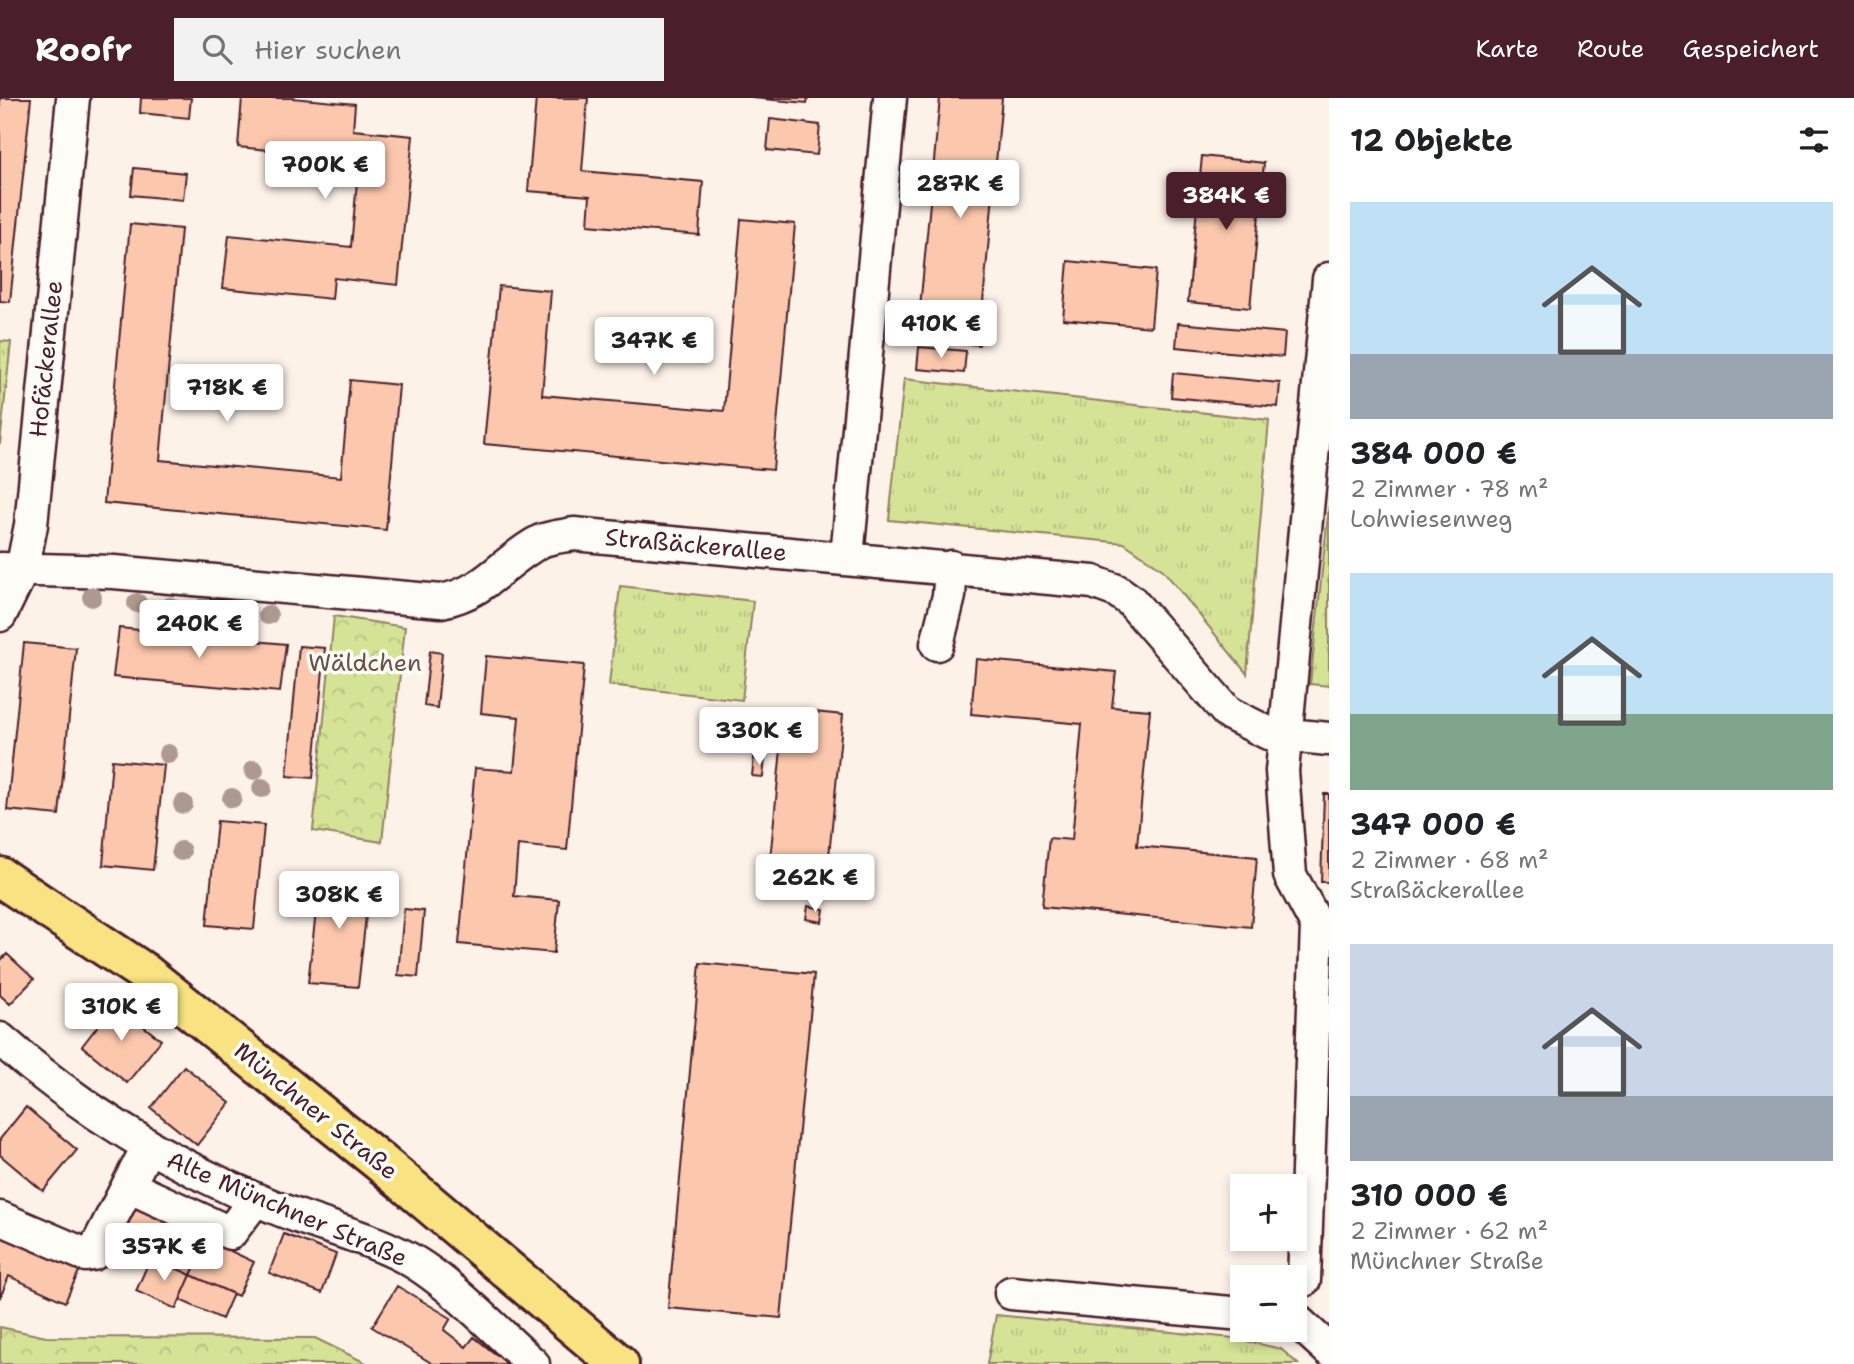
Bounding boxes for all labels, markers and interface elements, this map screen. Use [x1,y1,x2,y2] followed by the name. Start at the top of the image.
[174,18,664,81] search box
[35,27,132,72] text: Roofr
[198,30,236,68] icon: search
[254,32,401,67] text: Hier suchen
[1475,33,1539,65] text: Karte
[1577,33,1644,65] text: Route
[1682,33,1819,65] text: Gespeichert
[1350,120,1513,161] text: 12 Objekte
[1795,121,1833,159] icon: filters
[268,141,382,201] pin: 700K €
[281,149,369,179] text: 700K €
[903,160,1017,220] pin: 287K €
[916,168,1004,198] text: 287K €
[1169,172,1283,232] pin: 384K €
[1182,180,1270,210] text: 384K €
[1529,247,1655,373] icon: home
[22,279,70,439] street label: Hofäckerallee
[884,300,998,360] pin: 410K €
[901,308,981,338] text: 410K €
[597,317,711,377] pin: 347K €
[611,325,697,355] text: 347K €
[170,364,284,424] pin: 718K €
[186,372,268,402] text: 718K €
[1350,433,1517,474] text: 384 000 €
[1350,474,1549,504] text: 2 Zimmer · 78 m²
[1350,504,1513,534] text: Lohwiesenweg
[604,521,788,569] street label: Straßäckerallee
[142,601,256,660] pin: 240K €
[155,608,243,638] text: 240K €
[1529,618,1655,744] icon: home
[308,647,422,679] park label: Wäldchen
[702,708,816,767] pin: 330K €
[715,715,803,745] text: 330K €
[1350,804,1516,845] text: 347 000 €
[1350,845,1549,875] text: 2 Zimmer · 68 m²
[758,854,872,914] pin: 262K €
[772,862,858,892] text: 262K €
[282,872,396,931] pin: 308K €
[1350,875,1525,905] text: Straßäckerallee
[295,879,383,909] text: 308K €
[64,984,178,1043] pin: 310K €
[1529,989,1655,1115] icon: home
[81,991,161,1021] text: 310K €
[227,1035,405,1187] street label: Münchner Straße
[162,1144,412,1274] street label: Alte Münchner Straße
[1230,1174,1307,1342] map controls
[1230,1174,1307,1251] button: +
[1350,1175,1508,1216] text: 310 000 €
[1350,1216,1548,1246] text: 2 Zimmer · 62 m²
[107,1224,221,1283] pin: 357K €
[121,1231,207,1261] text: 357K €
[1350,1246,1544,1276] text: Münchner Straße
[1230,1265,1307,1342] button: −

